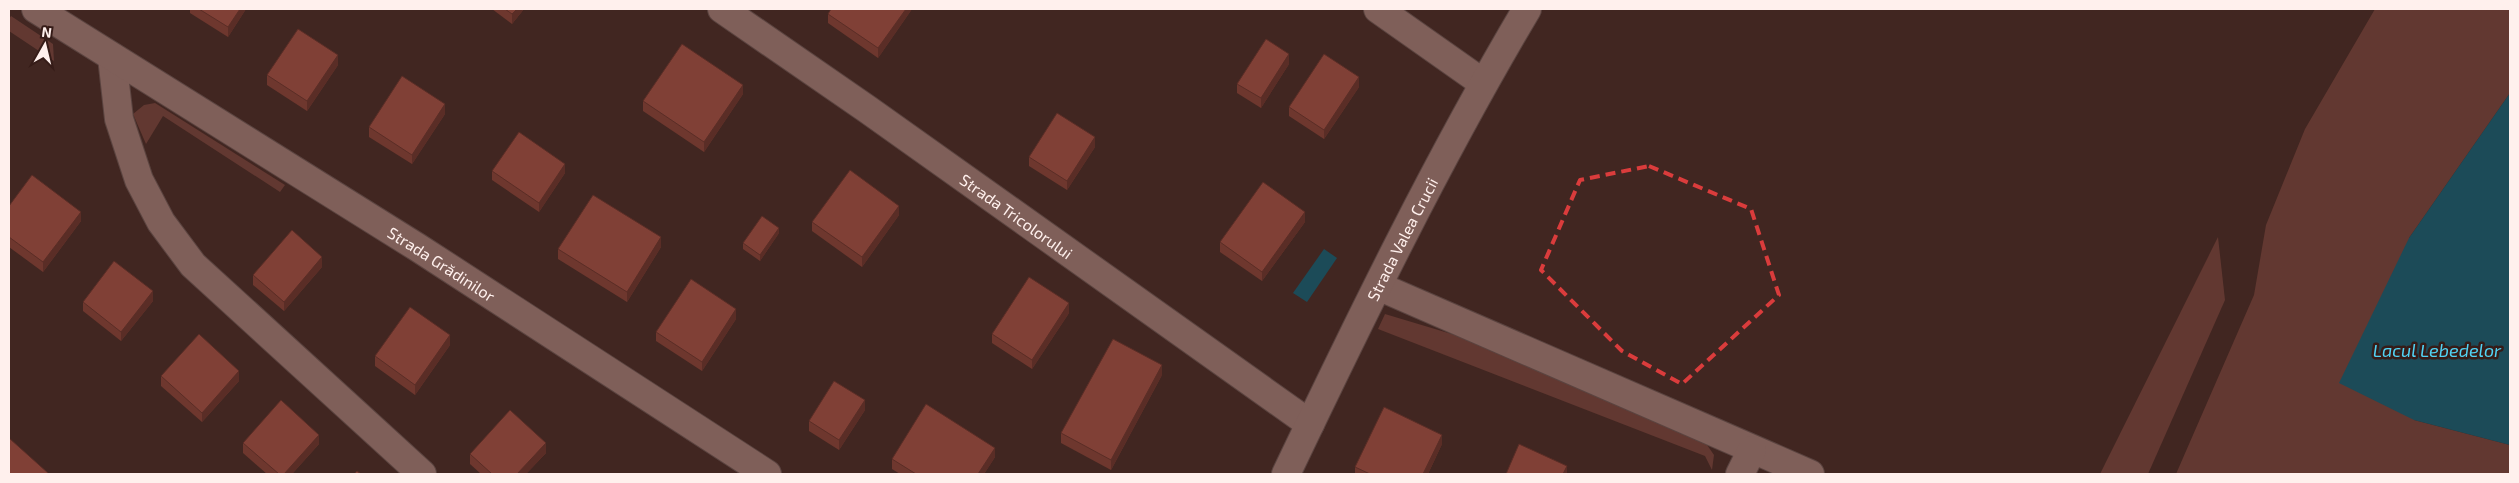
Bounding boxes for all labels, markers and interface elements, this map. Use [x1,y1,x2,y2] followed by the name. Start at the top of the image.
[20,20,70,70] north arrow
[41,23,53,41] text: N
[957,169,1077,262] street label: Strada Tricolorului
[1362,174,1441,304] street label: Strada Valea Crucii
[385,222,500,305] street label: Strada Grădinilor
[2373,339,2502,361] water label: Lacul Lebedelor

